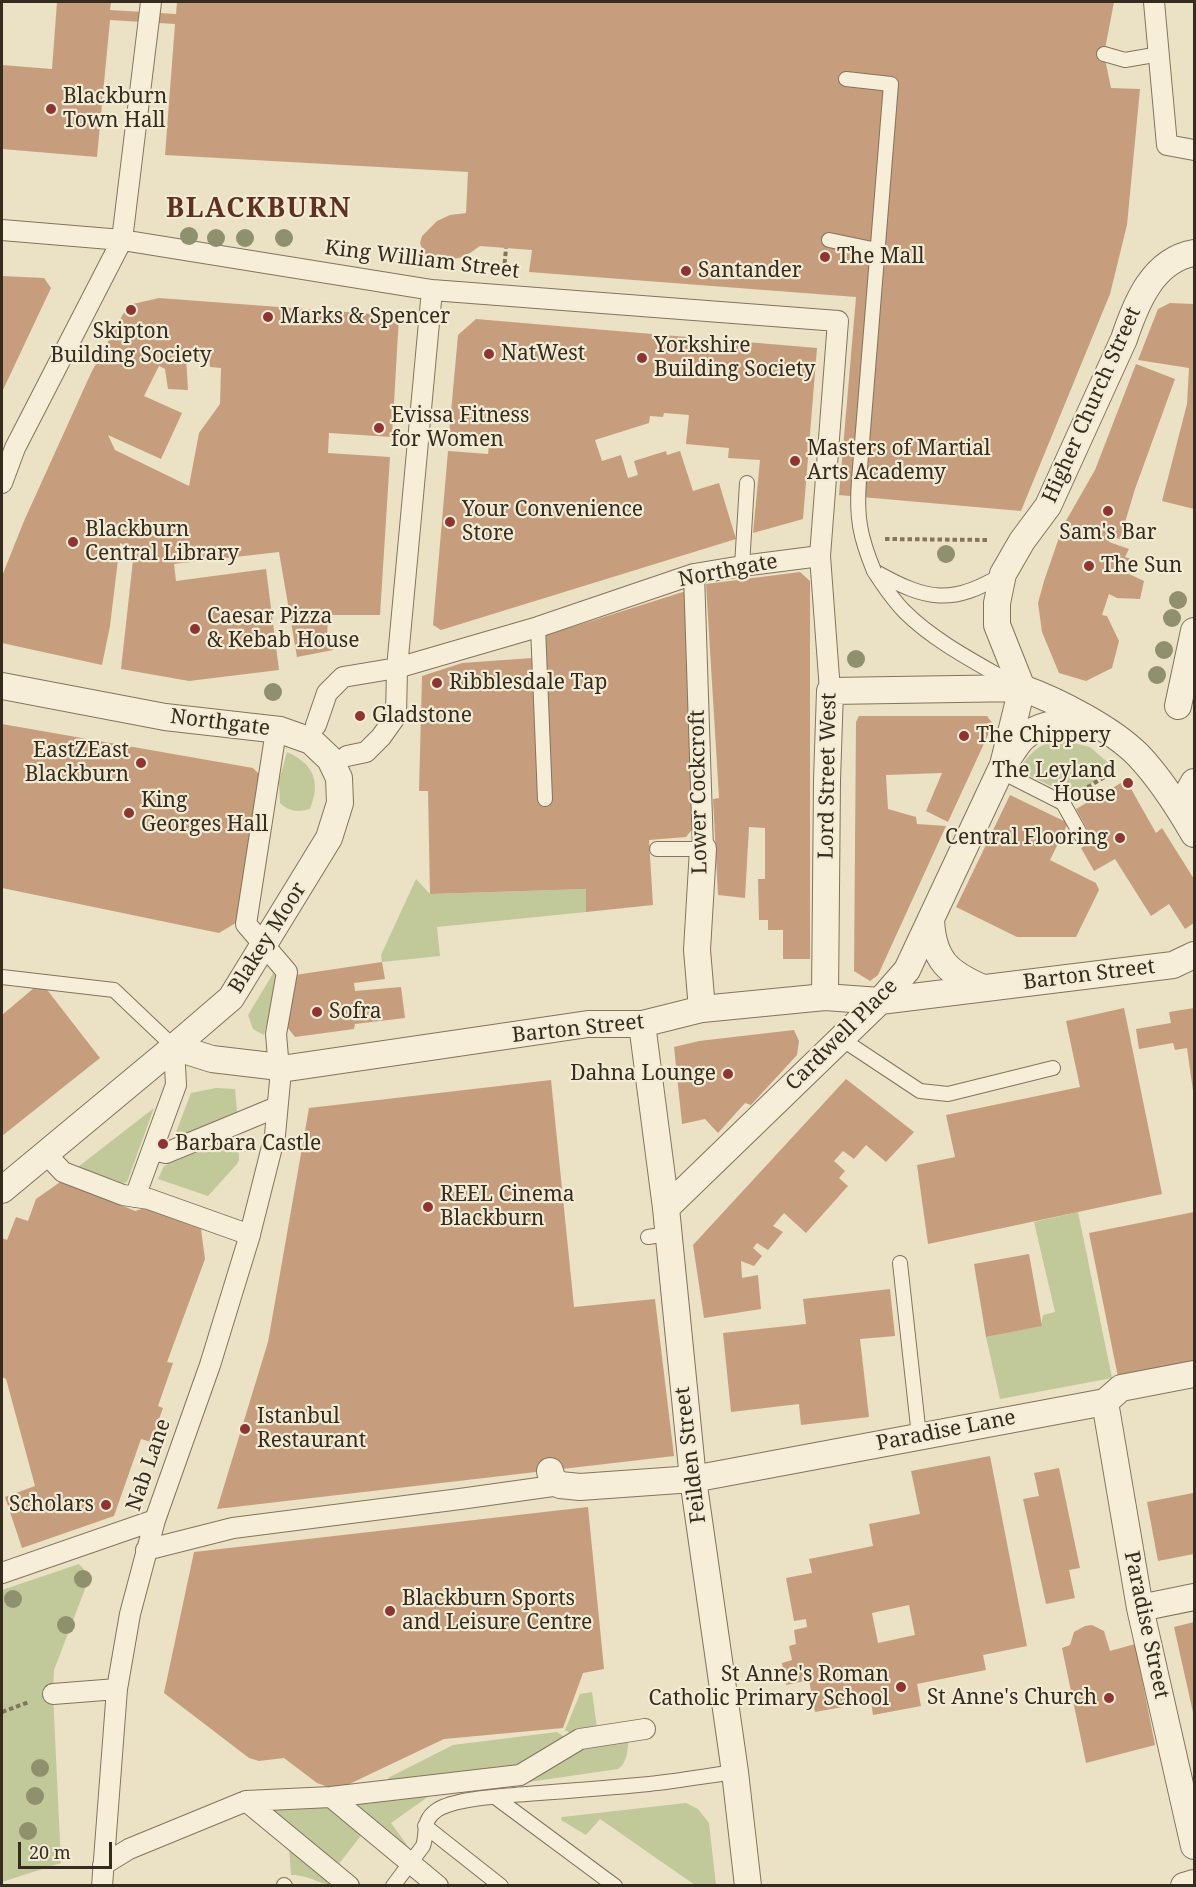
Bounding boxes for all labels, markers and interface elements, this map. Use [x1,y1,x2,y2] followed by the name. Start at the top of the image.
[63,84,167,134] place label: Blackburn Town Hall
[44,102,58,116] marker: Blackburn Town Hall
[166,193,352,225] district label: BLACKBURN
[323,236,521,284] street label: King William Street
[837,244,924,270] place label: The Mall
[818,250,832,264] marker: The Mall
[698,258,802,284] place label: Santander
[679,264,693,278] marker: Santander
[124,303,138,317] marker: Skipton Building Society
[1037,303,1147,507] street label: Higher Church Street
[280,304,450,330] place label: Marks & Spencer
[261,310,275,324] marker: Marks & Spencer
[50,319,212,369] place label: Skipton Building Society
[654,333,815,383] place label: Yorkshire Building Society
[501,341,585,367] place label: NatWest
[482,347,496,361] marker: NatWest
[635,351,649,365] marker: Yorkshire Building Society
[391,403,529,453] place label: Evissa Fitness for Women
[372,421,386,435] marker: Evissa Fitness for Women
[807,436,991,486] place label: Masters of Martial Arts Academy
[788,454,802,468] marker: Masters of Martial Arts Academy
[462,497,643,547] place label: Your Convenience Store
[1101,504,1115,518] marker: Sam's Bar
[443,515,457,529] marker: Your Convenience Store
[85,517,239,567] place label: Blackburn Central Library
[1059,520,1157,546] place label: Sam's Bar
[66,535,80,549] marker: Blackburn Central Library
[676,549,780,593] street label: Northgate
[1101,553,1182,579] place label: The Sun
[1082,559,1096,573] marker: The Sun
[207,604,359,654] place label: Caesar Pizza & Kebab House
[188,622,202,636] marker: Caesar Pizza & Kebab House
[449,670,607,696] place label: Ribblesdale Tap
[430,676,444,690] marker: Ribblesdale Tap
[814,693,842,859] street label: Lord Street West
[372,703,472,729] place label: Gladstone
[169,704,271,742] street label: Northgate
[353,709,367,723] marker: Gladstone
[685,710,713,874] street label: Lower Cockcroft
[976,723,1111,749] place label: The Chippery
[957,729,971,743] marker: The Chippery
[25,738,129,788] place label: EastZEast Blackburn
[134,756,148,770] marker: EastZEast Blackburn
[992,758,1116,808] place label: The Leyland House
[1121,776,1135,790] marker: The Leyland House
[141,788,268,838] place label: King Georges Hall
[122,806,136,820] marker: King Georges Hall
[945,825,1108,851] place label: Central Flooring
[1113,831,1127,845] marker: Central Flooring
[224,878,312,998] street label: Blakey Moor
[1022,954,1156,996] street label: Barton Street
[781,974,903,1096] street label: Cardwell Place
[329,999,382,1025] place label: Sofra
[310,1005,324,1019] marker: Sofra
[511,1010,645,1048] street label: Barton Street
[570,1061,716,1087] place label: Dahna Lounge
[721,1067,735,1081] marker: Dahna Lounge
[175,1131,321,1157] place label: Barbara Castle
[156,1137,170,1151] marker: Barbara Castle
[440,1182,575,1232] place label: REEL Cinema Blackburn
[421,1200,435,1214] marker: REEL Cinema Blackburn
[670,1385,712,1525] street label: Feilden Street
[257,1404,366,1454] place label: Istanbul Restaurant
[874,1405,1018,1457] street label: Paradise Lane
[121,1416,177,1514] street label: Nab Lane
[238,1422,252,1436] marker: Istanbul Restaurant
[9,1492,94,1518] place label: Scholars
[99,1498,113,1512] marker: Scholars
[1118,1549,1174,1701] street label: Paradise Street
[402,1586,592,1636] place label: Blackburn Sports and Leisure Centre
[383,1604,397,1618] marker: Blackburn Sports and Leisure Centre
[648,1662,889,1712] place label: St Anne's Roman Catholic Primary School
[894,1680,908,1694] marker: St Anne's Roman Catholic Primary School
[927,1685,1097,1711] place label: St Anne's Church
[1102,1691,1116,1705] marker: St Anne's Church
[21,1830,116,1868] scale bar
[29,1840,71,1864] text: 20 m

